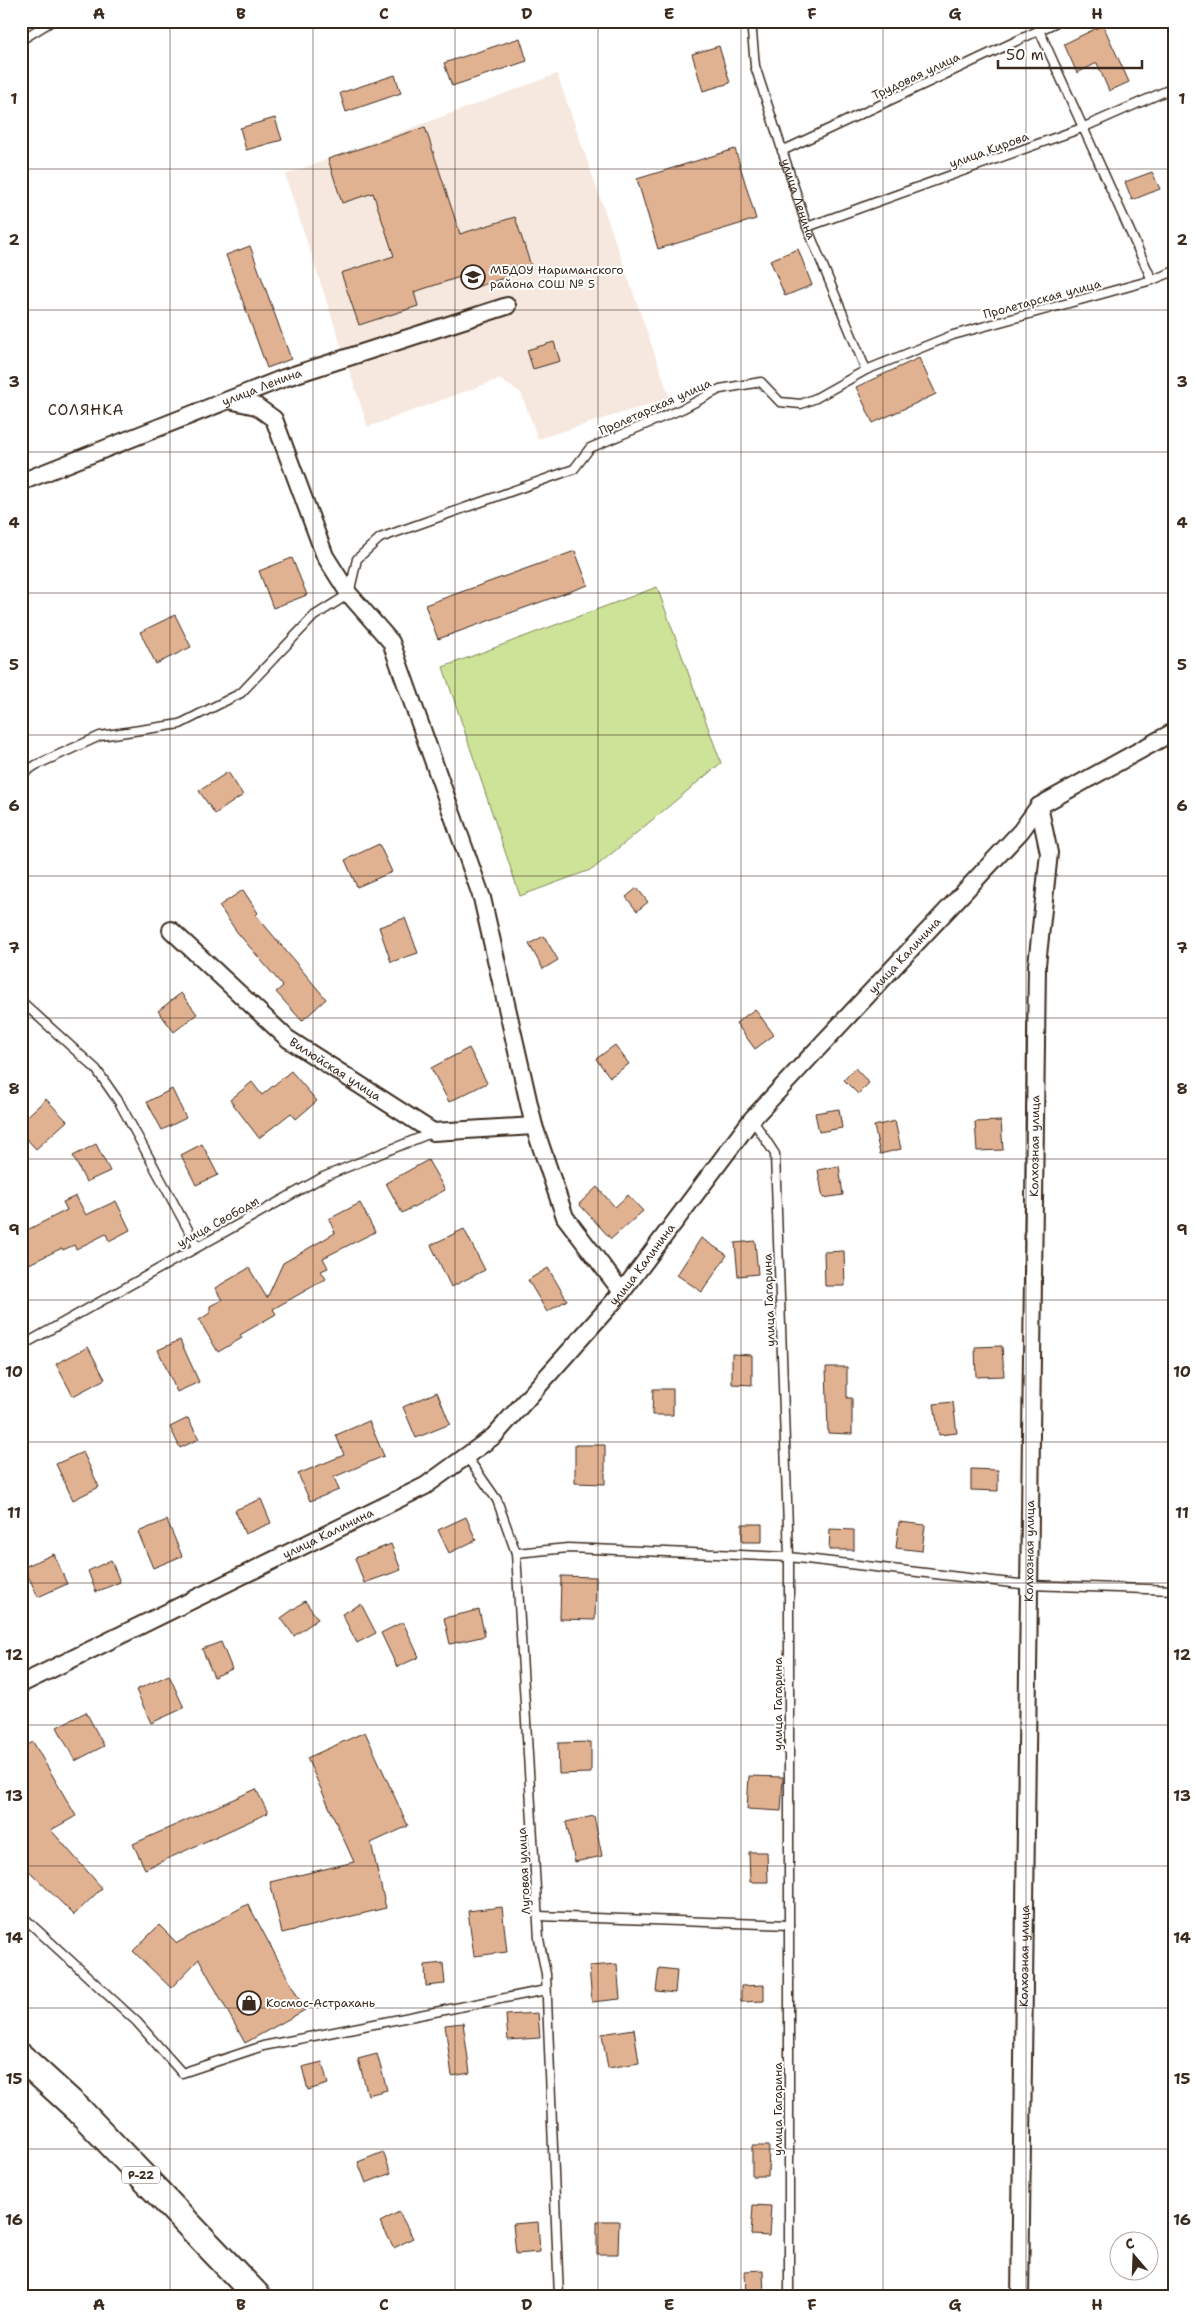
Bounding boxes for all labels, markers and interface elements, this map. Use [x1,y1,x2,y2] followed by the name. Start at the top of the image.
[93,3,105,24] text: A
[236,3,246,24] text: B
[379,3,389,24] text: C
[521,3,533,24] text: D
[664,3,674,24] text: E
[807,3,817,24] text: F
[949,3,962,24] text: G
[1091,3,1103,24] text: H
[998,38,1142,70] scale bar
[1006,45,1044,65] text: 50 m
[870,48,963,103] street label: Трудовая улица
[10,88,18,109] text: 1
[1178,88,1186,109] text: 1
[947,128,1031,172] street label: улица Кирова
[777,156,819,242] street label: улица Ленина
[8,229,20,250] text: 2
[1176,229,1188,250] text: 2
[490,262,624,292] place label: МБДОУ Нариманского района СОШ № 5
[460,264,486,290] school or university icon: МБДОУ Нариманского района СОШ № 5
[981,275,1103,322] street label: Пролетарская улица
[220,365,304,410] street label: улица Ленина
[8,371,20,392] text: 3
[1176,371,1188,392] text: 3
[596,375,714,439] street label: Пролетарская улица
[48,400,124,420] district label: СОЛЯНКА
[8,512,20,533] text: 4
[1176,512,1188,533] text: 4
[9,654,19,675] text: 5
[1177,654,1187,675] text: 5
[8,795,20,816] text: 6
[1176,795,1188,816] text: 6
[865,913,945,997] street label: улица Калинина
[8,937,20,958] text: 7
[1176,937,1188,958] text: 7
[286,1034,384,1105] street label: Вилюйская улица
[8,1078,20,1099] text: 8
[1176,1078,1188,1099] text: 8
[1026,1095,1043,1197] street label: Колхозная улица
[174,1193,262,1251] street label: улица Свободы
[8,1219,20,1240] text: 9
[1176,1219,1188,1240] text: 9
[606,1220,679,1309] street label: улица Калинина
[759,1253,779,1347] street label: улица Гагарина
[5,1361,23,1382] text: 10
[1173,1361,1191,1382] text: 10
[1021,1500,1038,1602] street label: Колхозная улица
[7,1502,21,1523] text: 11
[1175,1502,1189,1523] text: 11
[280,1504,377,1562] street label: улица Калинина
[5,1644,23,1665] text: 12
[1173,1644,1191,1665] text: 12
[770,1657,786,1751] street label: улица Гагарина
[5,1785,23,1806] text: 13
[1173,1785,1191,1806] text: 13
[514,1826,534,1915] street label: Луговая улица
[1016,1904,1033,2007] street label: Колхозная улица
[5,1927,23,1948] text: 14
[1173,1927,1191,1948] text: 14
[236,1990,262,2016] shop icon: Космос-Астрахань
[266,1995,375,2011] place label: Космос-Астрахань
[770,2062,786,2156] street label: улица Гагарина
[5,2068,23,2089] text: 15
[1173,2068,1191,2089] text: 15
[122,2166,160,2184] road number: Р-22
[5,2209,23,2230] text: 16
[1173,2209,1191,2230] text: 16
[1108,2230,1158,2280] north arrow
[1123,2234,1137,2254] text: С
[93,2294,105,2315] text: A
[236,2294,246,2315] text: B
[379,2294,389,2315] text: C
[521,2294,533,2315] text: D
[664,2294,674,2315] text: E
[807,2294,817,2315] text: F
[949,2294,962,2315] text: G
[1091,2294,1103,2315] text: H

